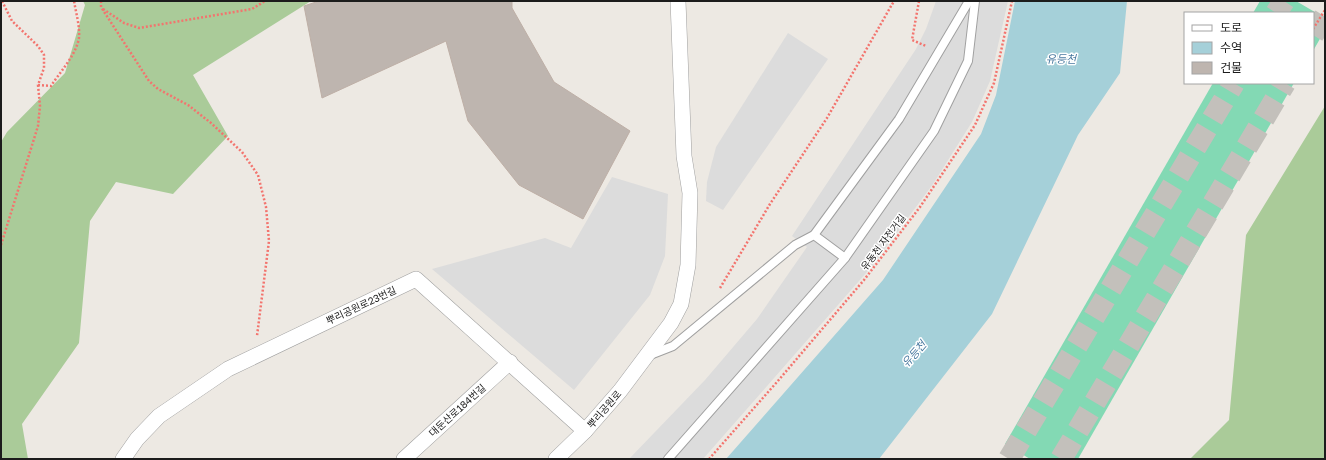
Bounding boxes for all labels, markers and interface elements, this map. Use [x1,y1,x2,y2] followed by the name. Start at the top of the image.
[1184,12,1314,84] legend
[1220,20,1242,35] text: 도로
[1220,40,1242,55] text: 수역
[1046,52,1078,65] water label: 유등천
[1220,60,1242,75] text: 건물
[858,212,908,272] street label: 유동천 자전거길
[324,283,398,327] street label: 뿌리공원로23번길
[899,337,930,369] water label: 유등천
[426,381,488,439] street label: 대둔산로184번길
[584,388,624,430] street label: 뿌리공원로

